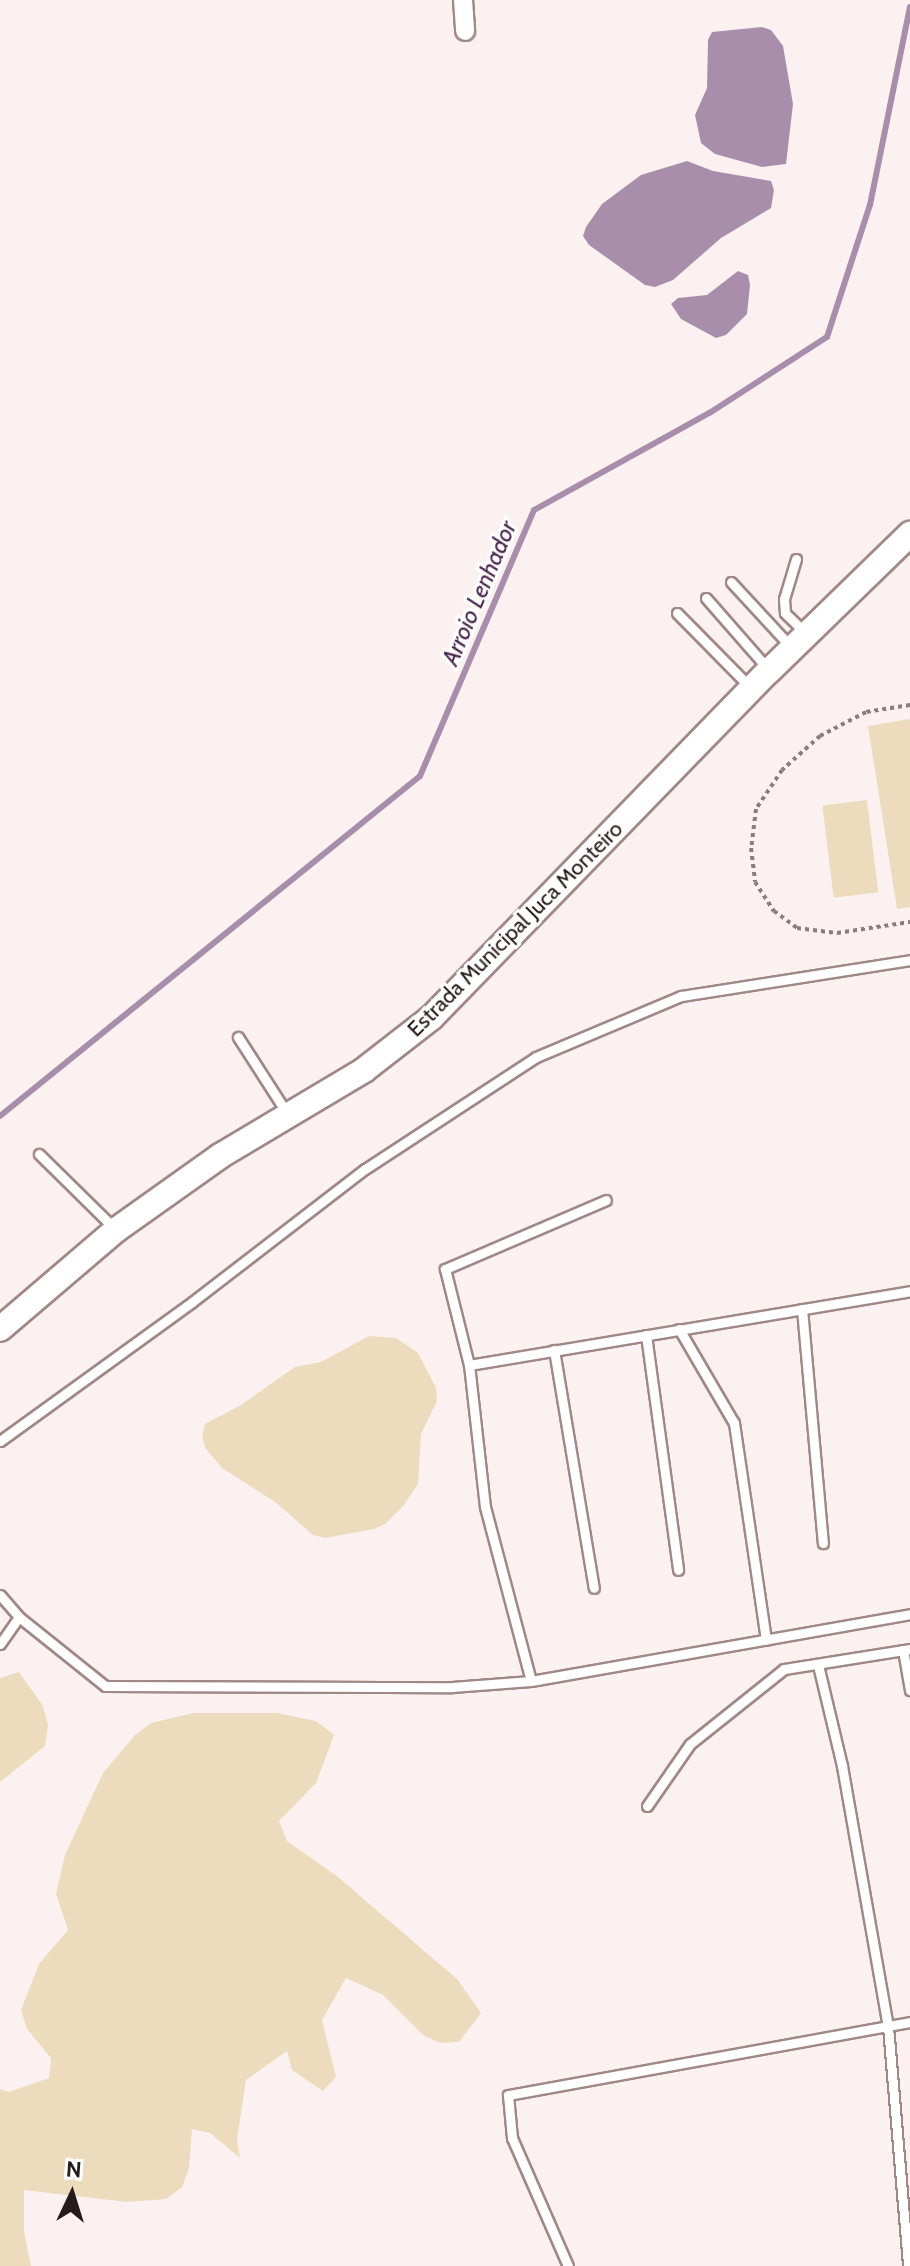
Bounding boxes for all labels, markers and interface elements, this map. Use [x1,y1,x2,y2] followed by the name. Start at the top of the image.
[436,516,522,670] water label: Arroio Lenhador
[402,816,628,1042] street label: Estrada Municipal Juca Monteiro
[32,2154,112,2234] north arrow
[65,2156,82,2184] text: N

